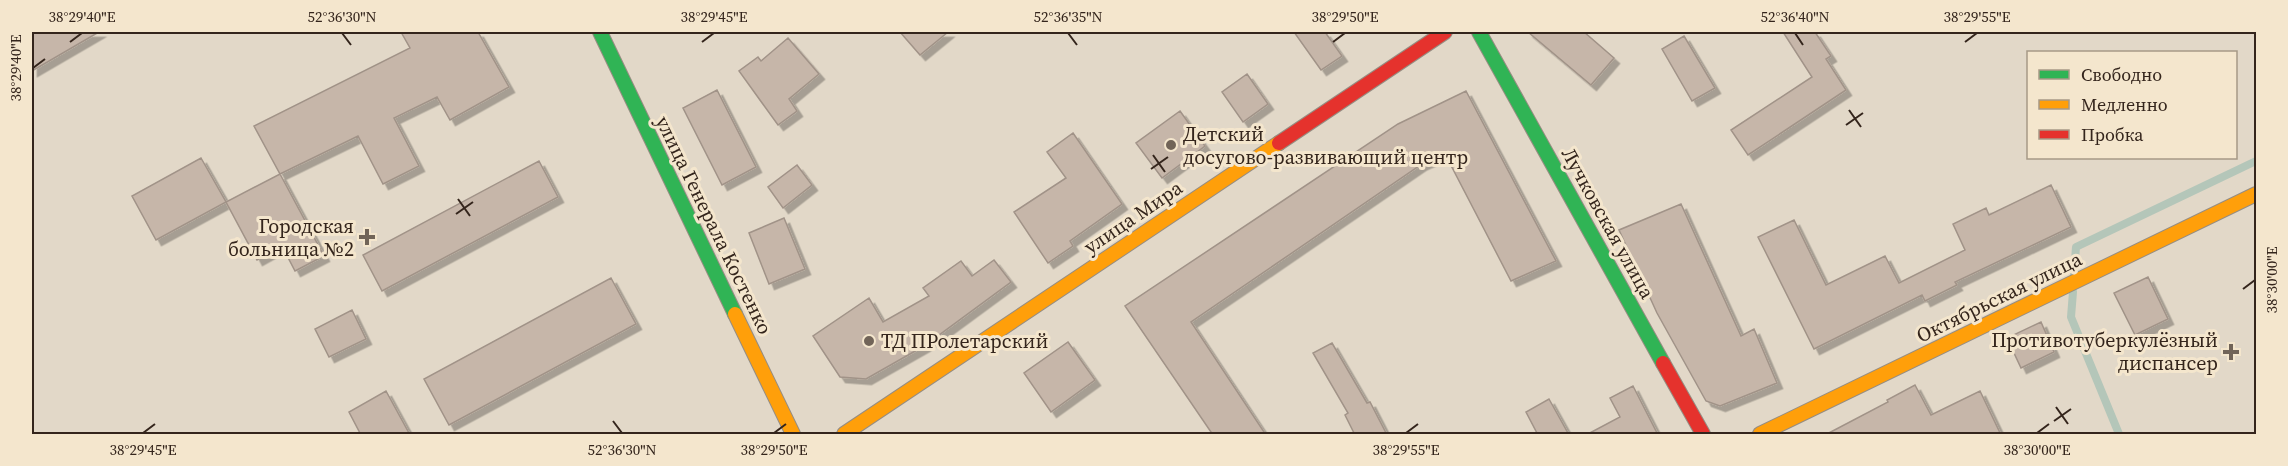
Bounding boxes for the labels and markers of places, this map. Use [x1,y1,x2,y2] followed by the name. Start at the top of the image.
[1183,120,1468,171] place label: Детский досугово-развивающий центр
[1164,138,1178,152] marker: Детский досугово-развивающий центр
[228,212,354,263] place label: Городская больница №2
[358,228,376,246] marker: Городская больница №2
[1991,326,2218,377] place label: Противотуберкулёзный диспансер
[881,327,1048,355] place label: ТД ПРолетарский
[862,334,876,348] marker: ТД ПРолетарский
[2222,343,2240,361] marker: Противотуберкулёзный диспансер

